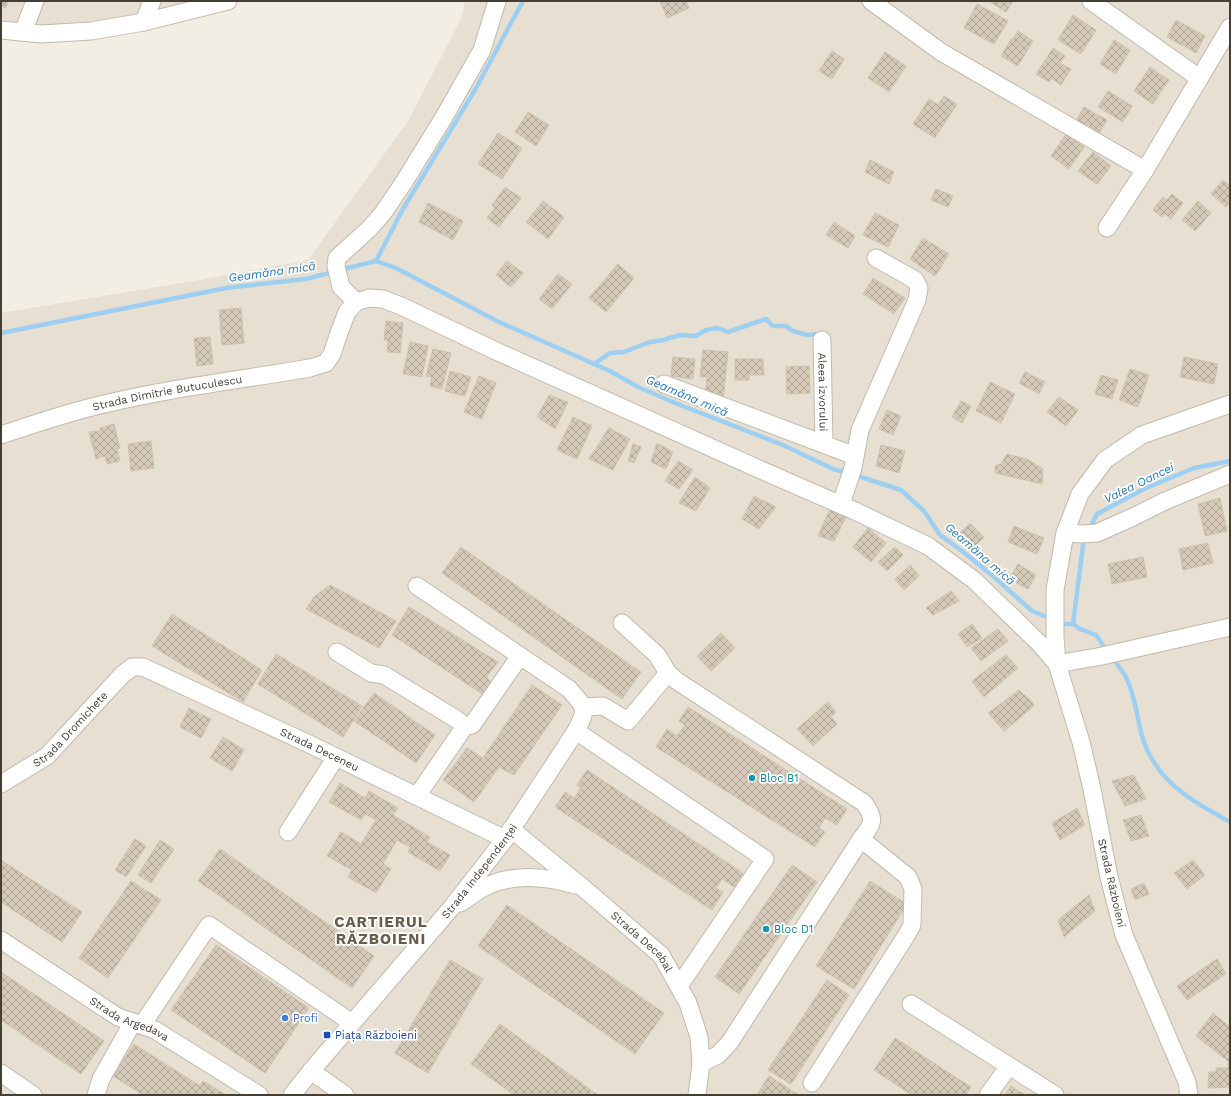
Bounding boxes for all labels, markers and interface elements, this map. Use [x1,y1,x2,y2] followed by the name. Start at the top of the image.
[228,259,317,285] water label: Geamăna mică
[815,353,830,432] street label: Aleea izvorului
[644,372,731,420] water label: Geamăna mică
[91,373,243,414] street label: Strada Dimitrie Butuculescu
[1102,460,1177,506] water label: Valea Oancei
[942,520,1018,589] water label: Geamăna mică
[31,689,110,770] street label: Strada Dromichete
[278,726,361,774] street label: Strada Deceneu
[760,772,799,785] place label: Bloc B1
[747,773,757,783] marker: Bloc B1
[439,821,520,921] street label: Strada Independenței
[1095,837,1128,929] street label: Strada Războieni
[608,909,675,975] street label: Strada Decebal
[334,913,428,948] district label: CARTIERUL RĂZBOIENI
[774,923,813,936] place label: Bloc D1
[761,924,771,934] marker: Bloc D1
[87,994,171,1044] street label: Strada Argedava
[293,1012,318,1025] place label: Profi
[280,1013,290,1023] marker: Profi
[335,1029,417,1042] place label: Piața Războieni
[322,1030,332,1040] marker: Piața Războieni

